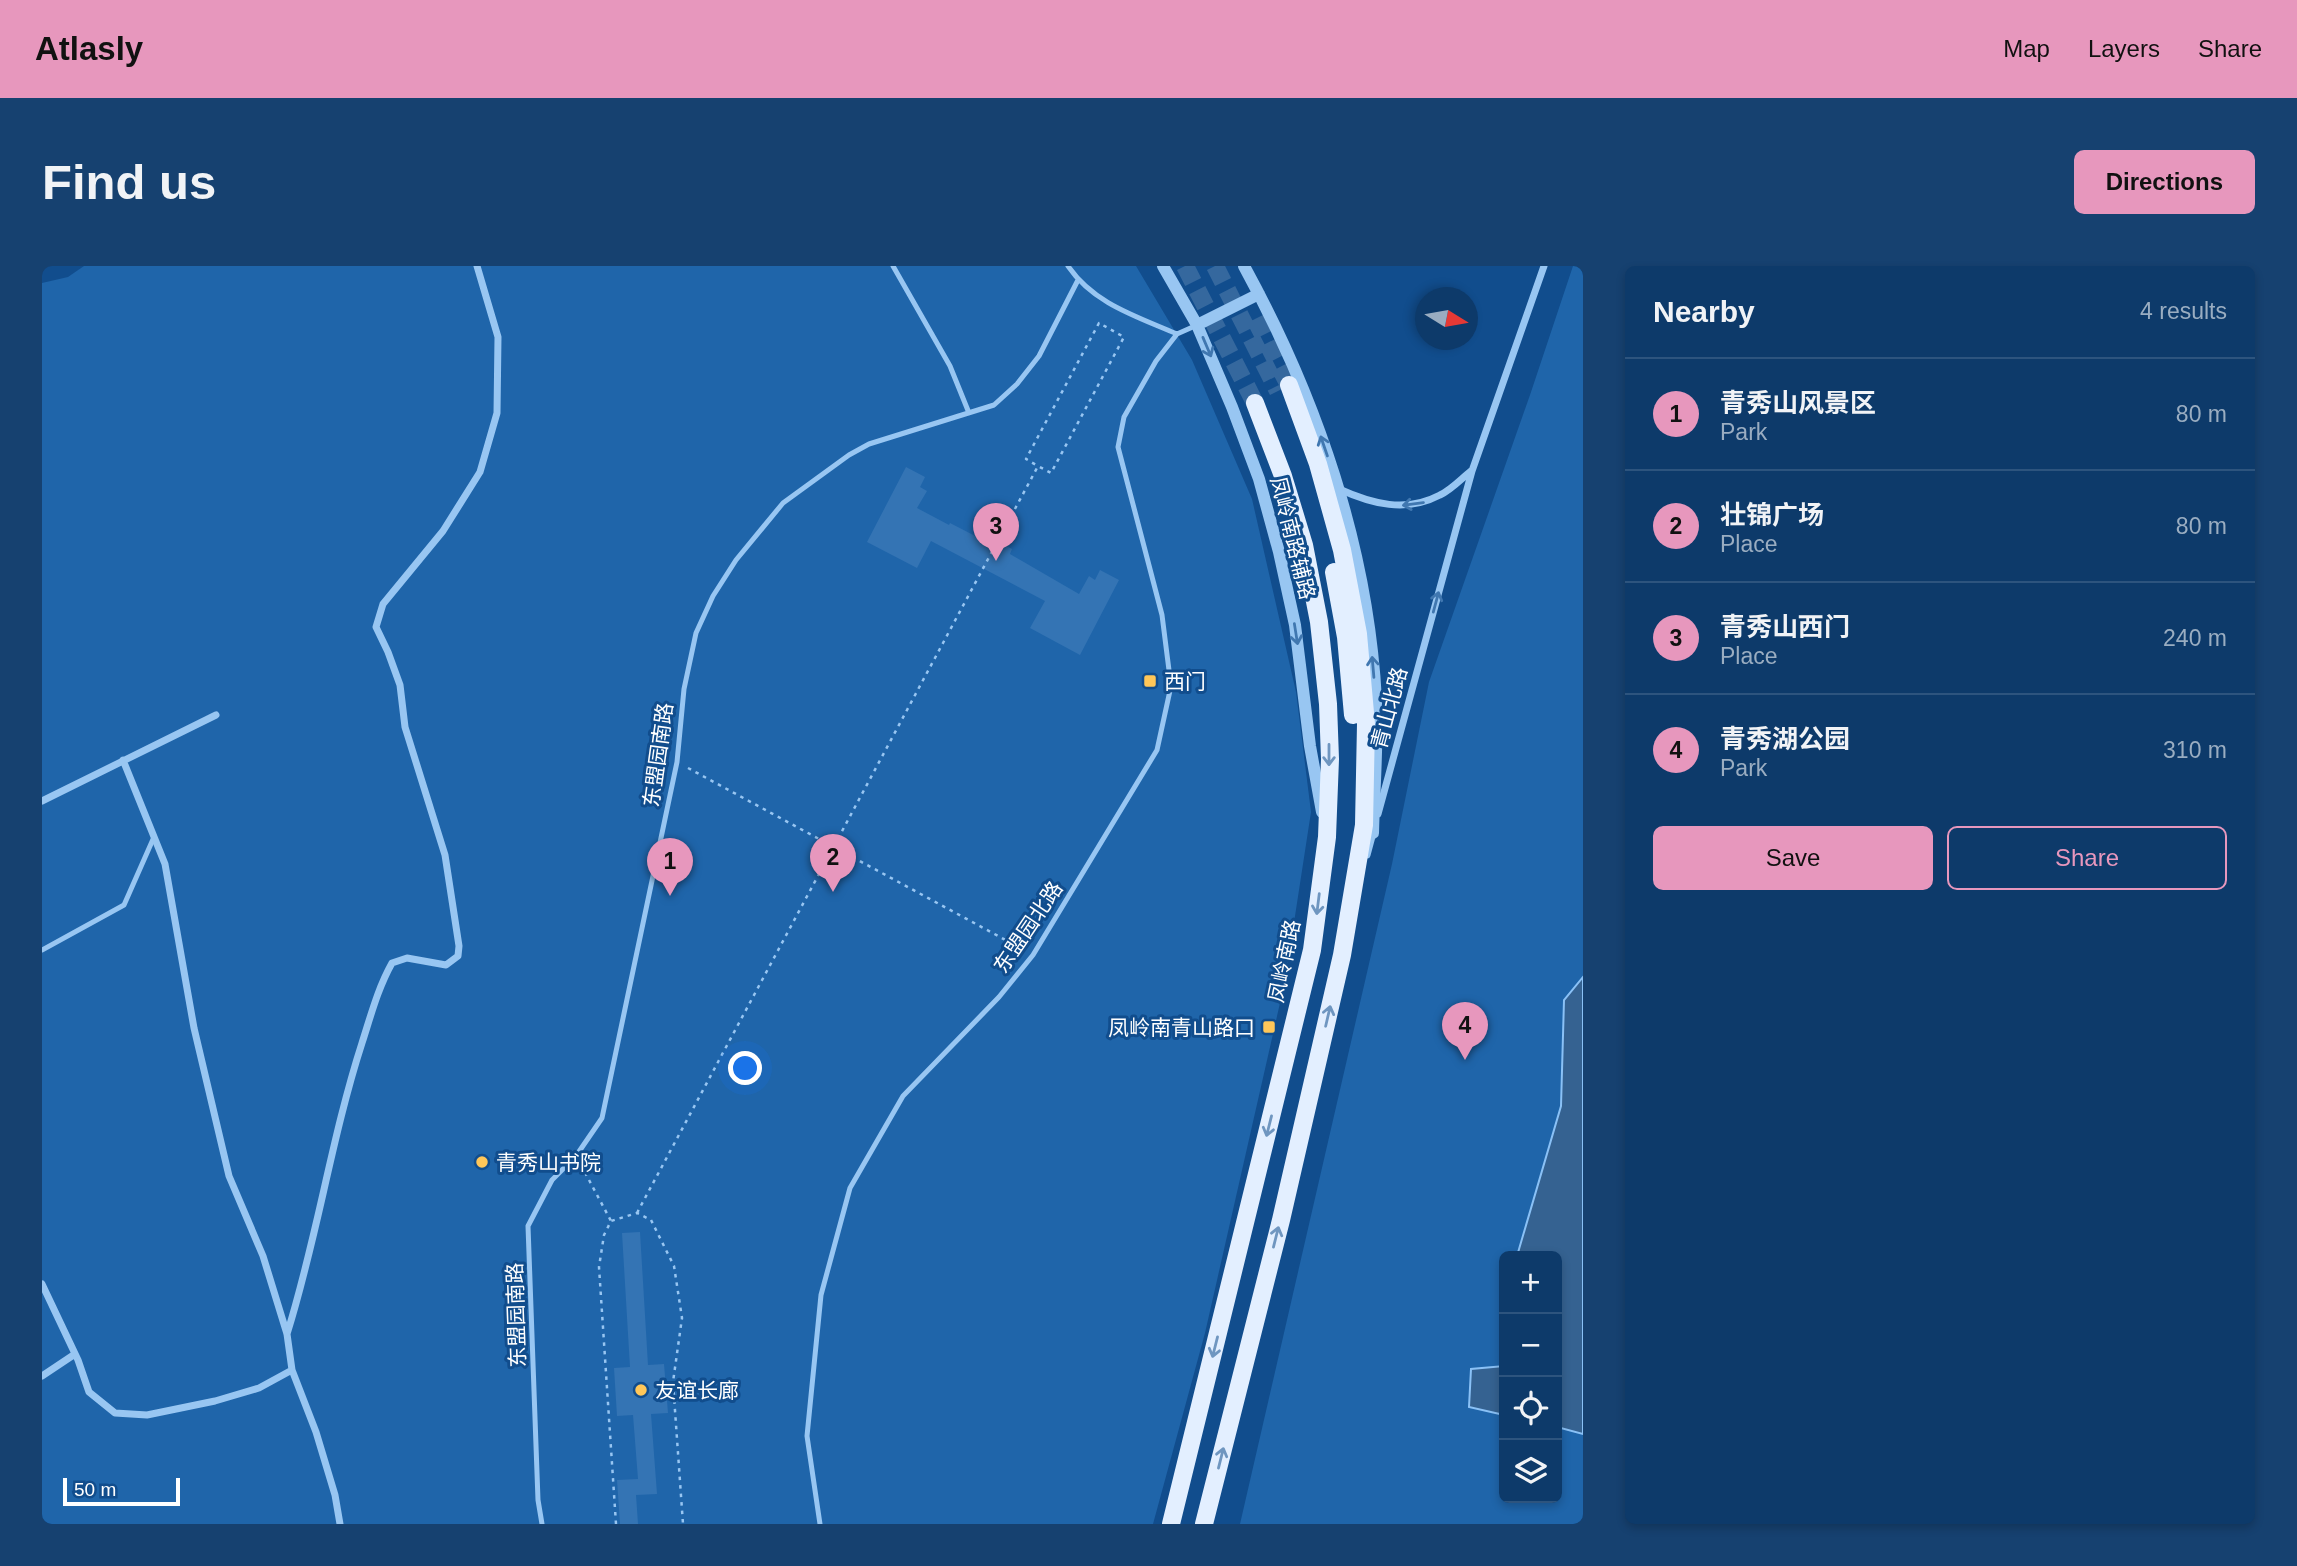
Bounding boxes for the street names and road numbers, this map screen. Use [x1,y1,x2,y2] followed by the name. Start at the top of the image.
[1267,474,1319,602] street label: 凤岭南路辅路
[1367,664,1411,752] street label: 青山北路
[639,701,677,809] street label: 东盟园南路
[989,877,1067,977] street label: 东盟园北路
[1264,918,1304,1004] street label: 凤岭南路
[503,1262,529,1368] street label: 东盟园南路

